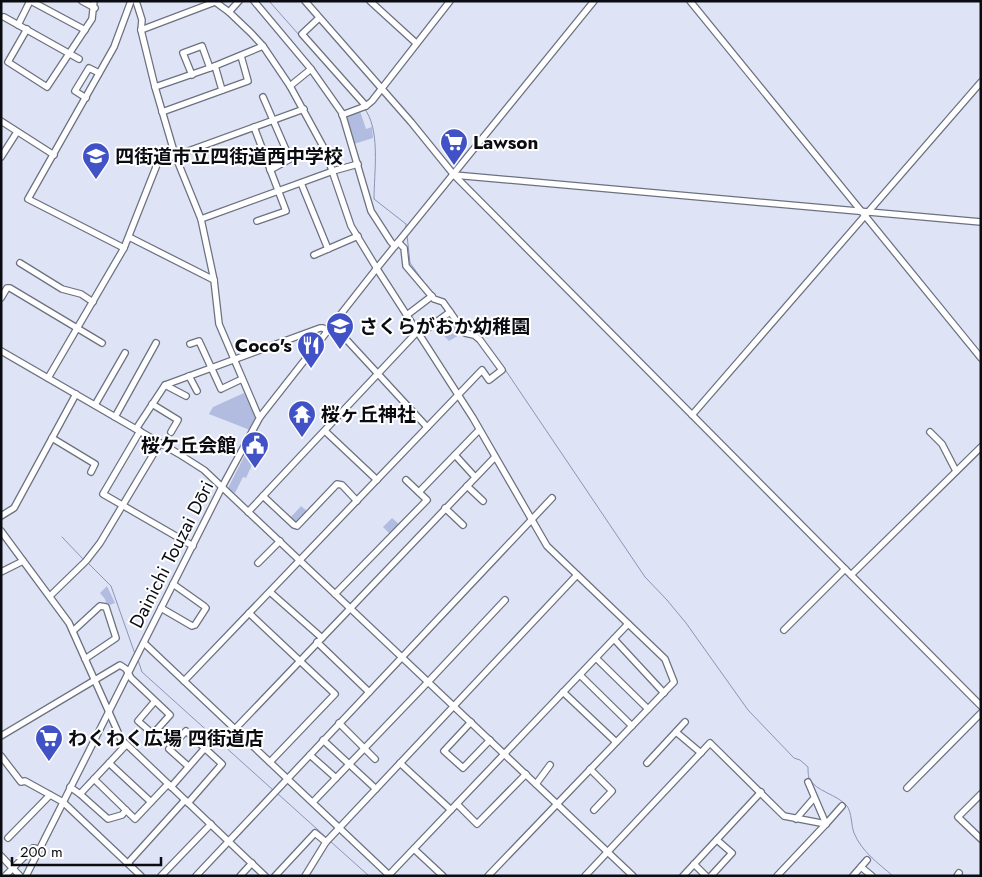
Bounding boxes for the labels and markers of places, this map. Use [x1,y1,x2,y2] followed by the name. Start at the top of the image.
[439,127,469,166] supermarket icon: Lawson
[473,129,538,156] place label: Lawson
[81,141,111,180] school or university icon: 四街道市立四街道西中学校
[115,143,343,170] place label: 四街道市立四街道西中学校
[325,311,355,350] school or university icon: さくらがおか幼稚園
[359,313,530,340] place label: さくらがおか幼稚園
[296,330,326,369] restaurant icon: Coco's
[235,332,292,359] place label: Coco's
[287,399,317,438] temple icon: 桜ヶ丘神社
[321,401,416,428] place label: 桜ヶ丘神社
[240,430,270,469] public building icon: 桜ケ丘会館
[141,432,236,459] place label: 桜ケ丘会館
[34,723,64,762] supermarket icon: わくわく広場 四街道店
[68,725,264,752] place label: わくわく広場 四街道店

